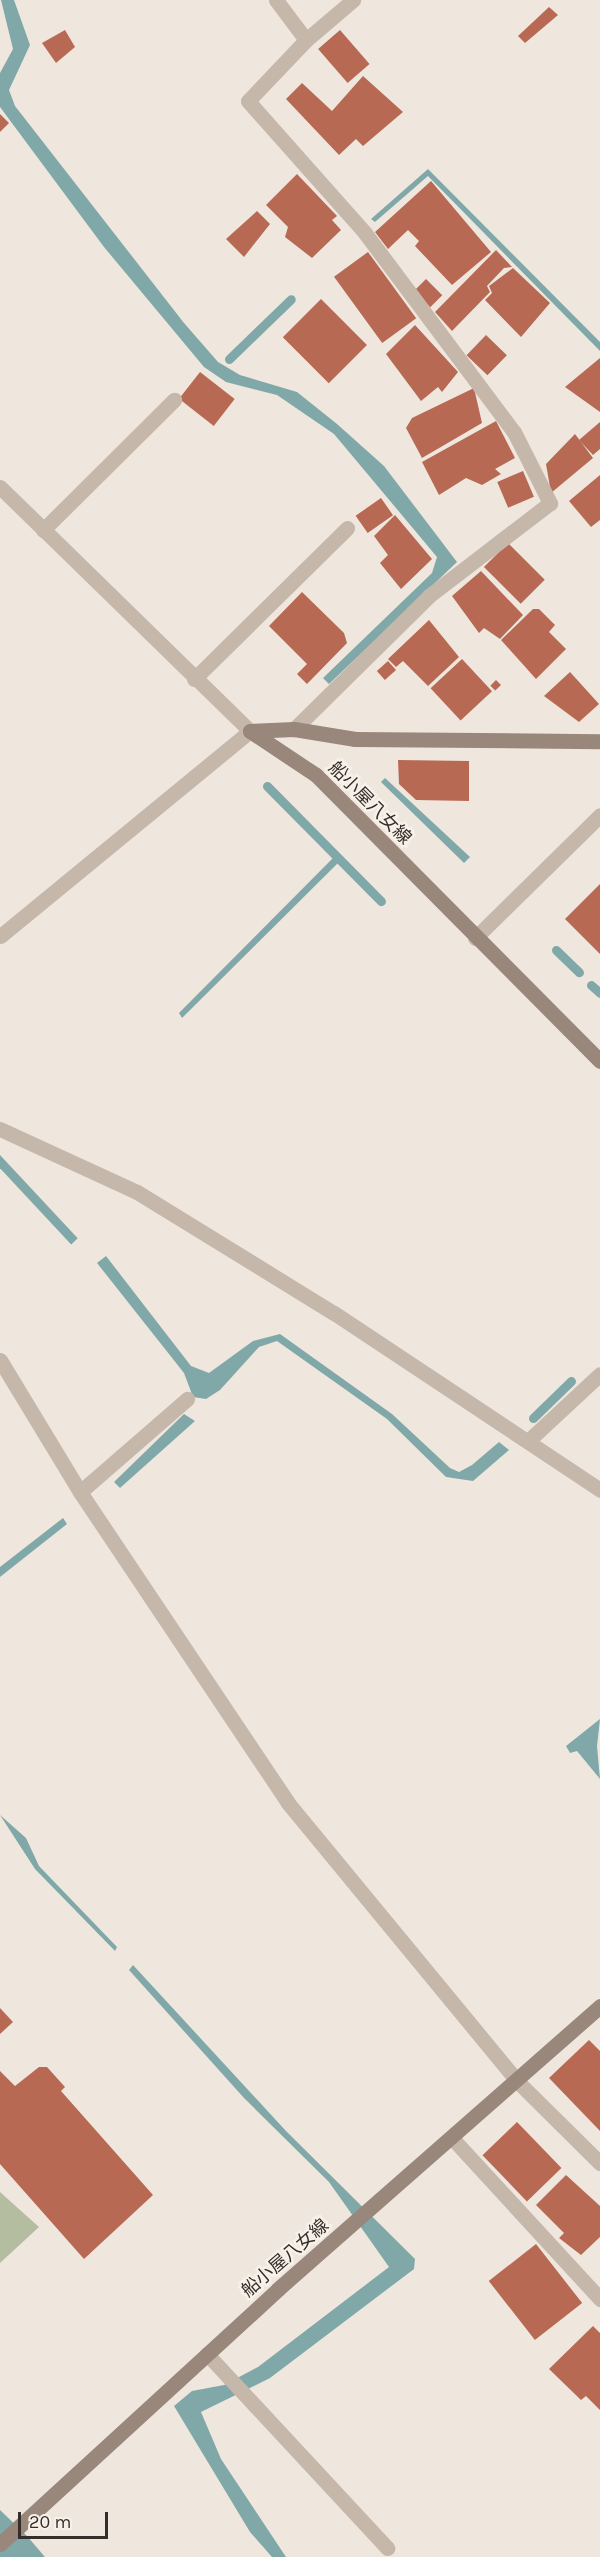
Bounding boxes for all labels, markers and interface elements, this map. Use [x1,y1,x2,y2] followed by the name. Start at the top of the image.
[324,757,416,849] street label: 船小屋八女線
[237,2214,333,2302] street label: 船小屋八女線
[21,2500,111,2538] scale bar
[29,2511,71,2533] text: 20 m

